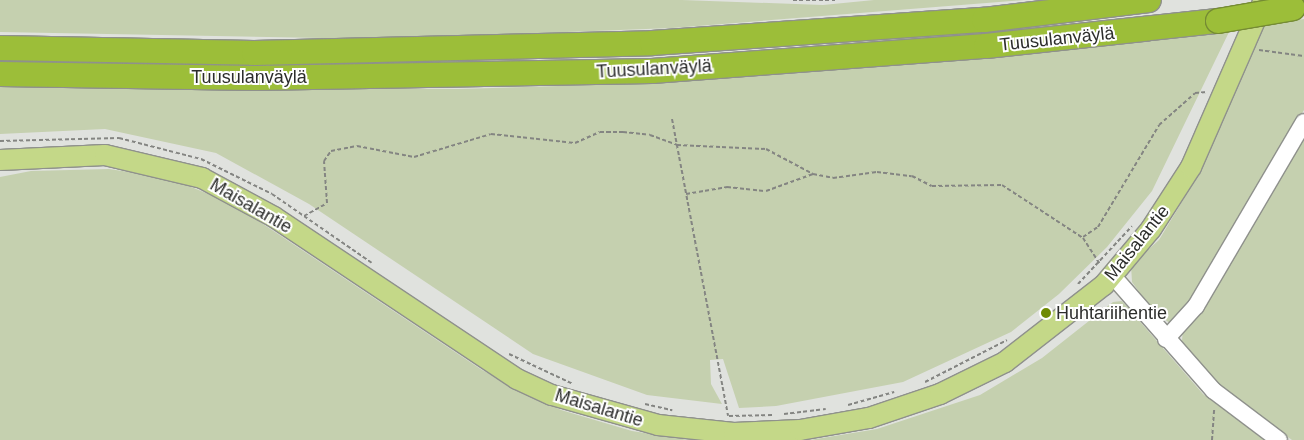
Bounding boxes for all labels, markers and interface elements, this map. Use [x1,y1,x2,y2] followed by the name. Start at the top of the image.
[998,22,1116,56] street label: Tuusulanväylä
[596,55,712,83] street label: Tuusulanväylä
[191,66,307,88] street label: Tuusulanväylä
[206,174,296,238] street label: Maisalantie
[1100,201,1174,285] street label: Maisalantie
[1056,302,1167,324] place label: Huhtariihentie
[1040,307,1052,319] marker: Huhtariihentie
[552,384,646,432] street label: Maisalantie

